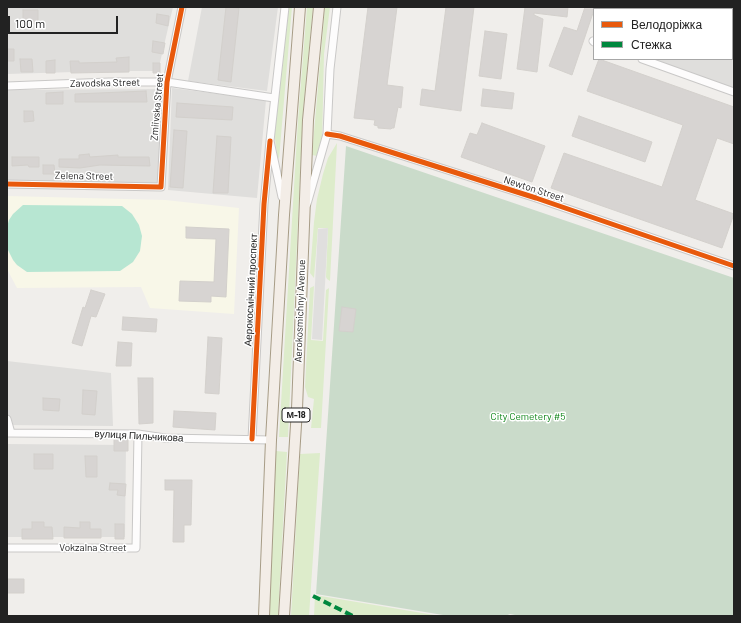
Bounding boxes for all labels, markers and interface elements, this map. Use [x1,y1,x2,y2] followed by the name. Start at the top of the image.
[10,8,120,34] scale bar
[593,8,733,60] legend
[15,16,45,30] text: 100 m
[631,17,702,31] text: Велодоріжка
[631,37,672,51] text: Стежка
[148,73,166,141] street label: Zmiivska Street
[70,76,140,90] street label: Zavodska Street
[55,169,113,183] street label: Zelena Street
[502,174,566,204] street label: Newton Street
[242,233,260,347] street label: Аерокосмічний проспект
[292,259,308,363] street label: Aerokosmichnyi Avenue
[282,408,310,422] road number: М-18
[491,411,565,423] park label: City Cemetery #5
[94,428,184,444] street label: вулиця Пильчикова
[59,542,127,554] street label: Vokzalna Street

